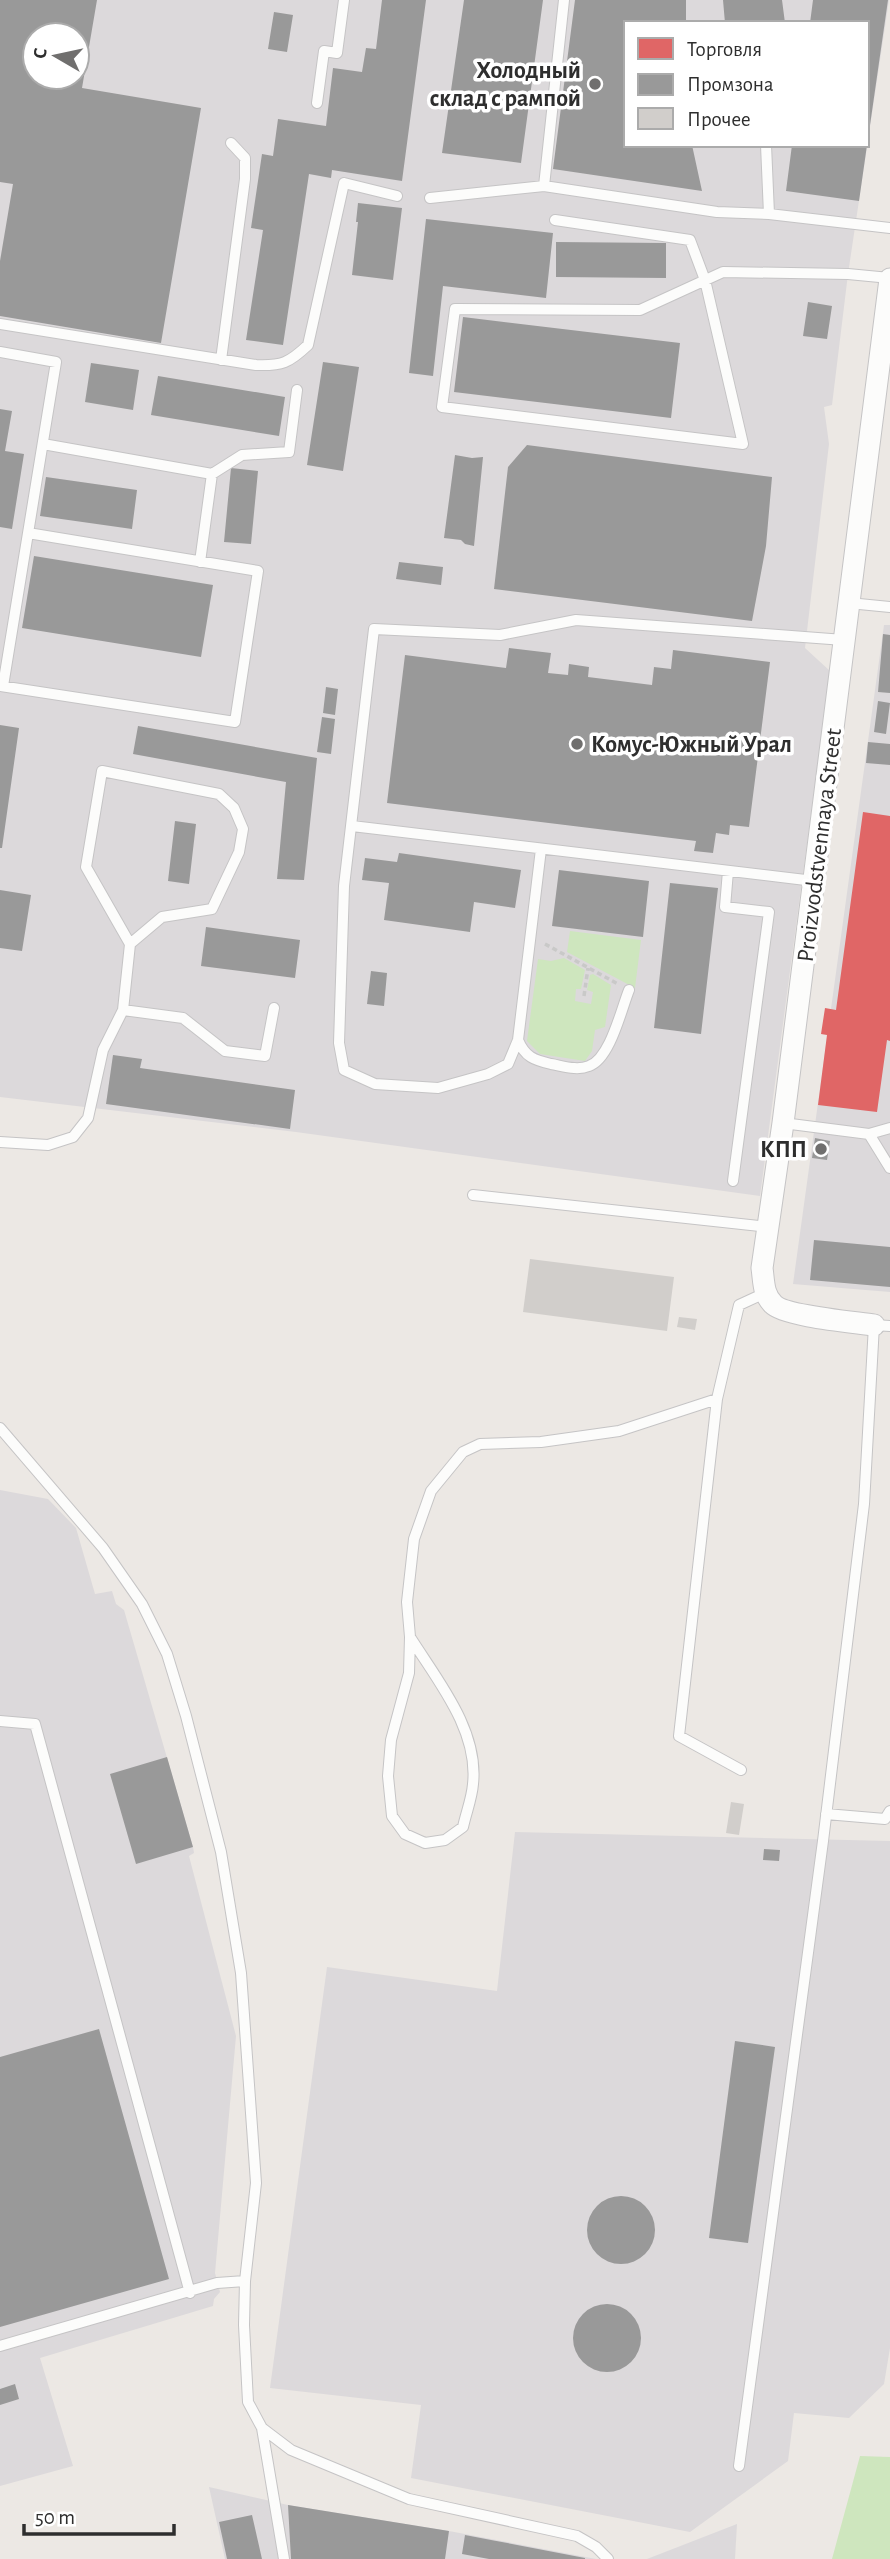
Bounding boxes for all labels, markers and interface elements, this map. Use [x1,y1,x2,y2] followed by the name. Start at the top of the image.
[21,21,91,91] north arrow
[624,21,869,147] legend
[687,39,762,60] text: Торговля
[30,47,51,60] text: С
[430,59,581,111] place label: Холодный склад с рампой
[687,74,774,95] text: Промзона
[587,76,603,92] marker: Холодный склад с рампой
[687,109,751,130] text: Прочее
[794,726,846,963] street label: Proizvodstvennaya Street
[591,733,792,757] place label: Комус-Южный Урал
[569,736,585,752] marker: Комус-Южный Урал
[760,1138,807,1162] place label: КПП
[813,1141,829,1157] marker: КПП
[24,2492,175,2536] scale bar
[35,2507,75,2528] text: 50 m

